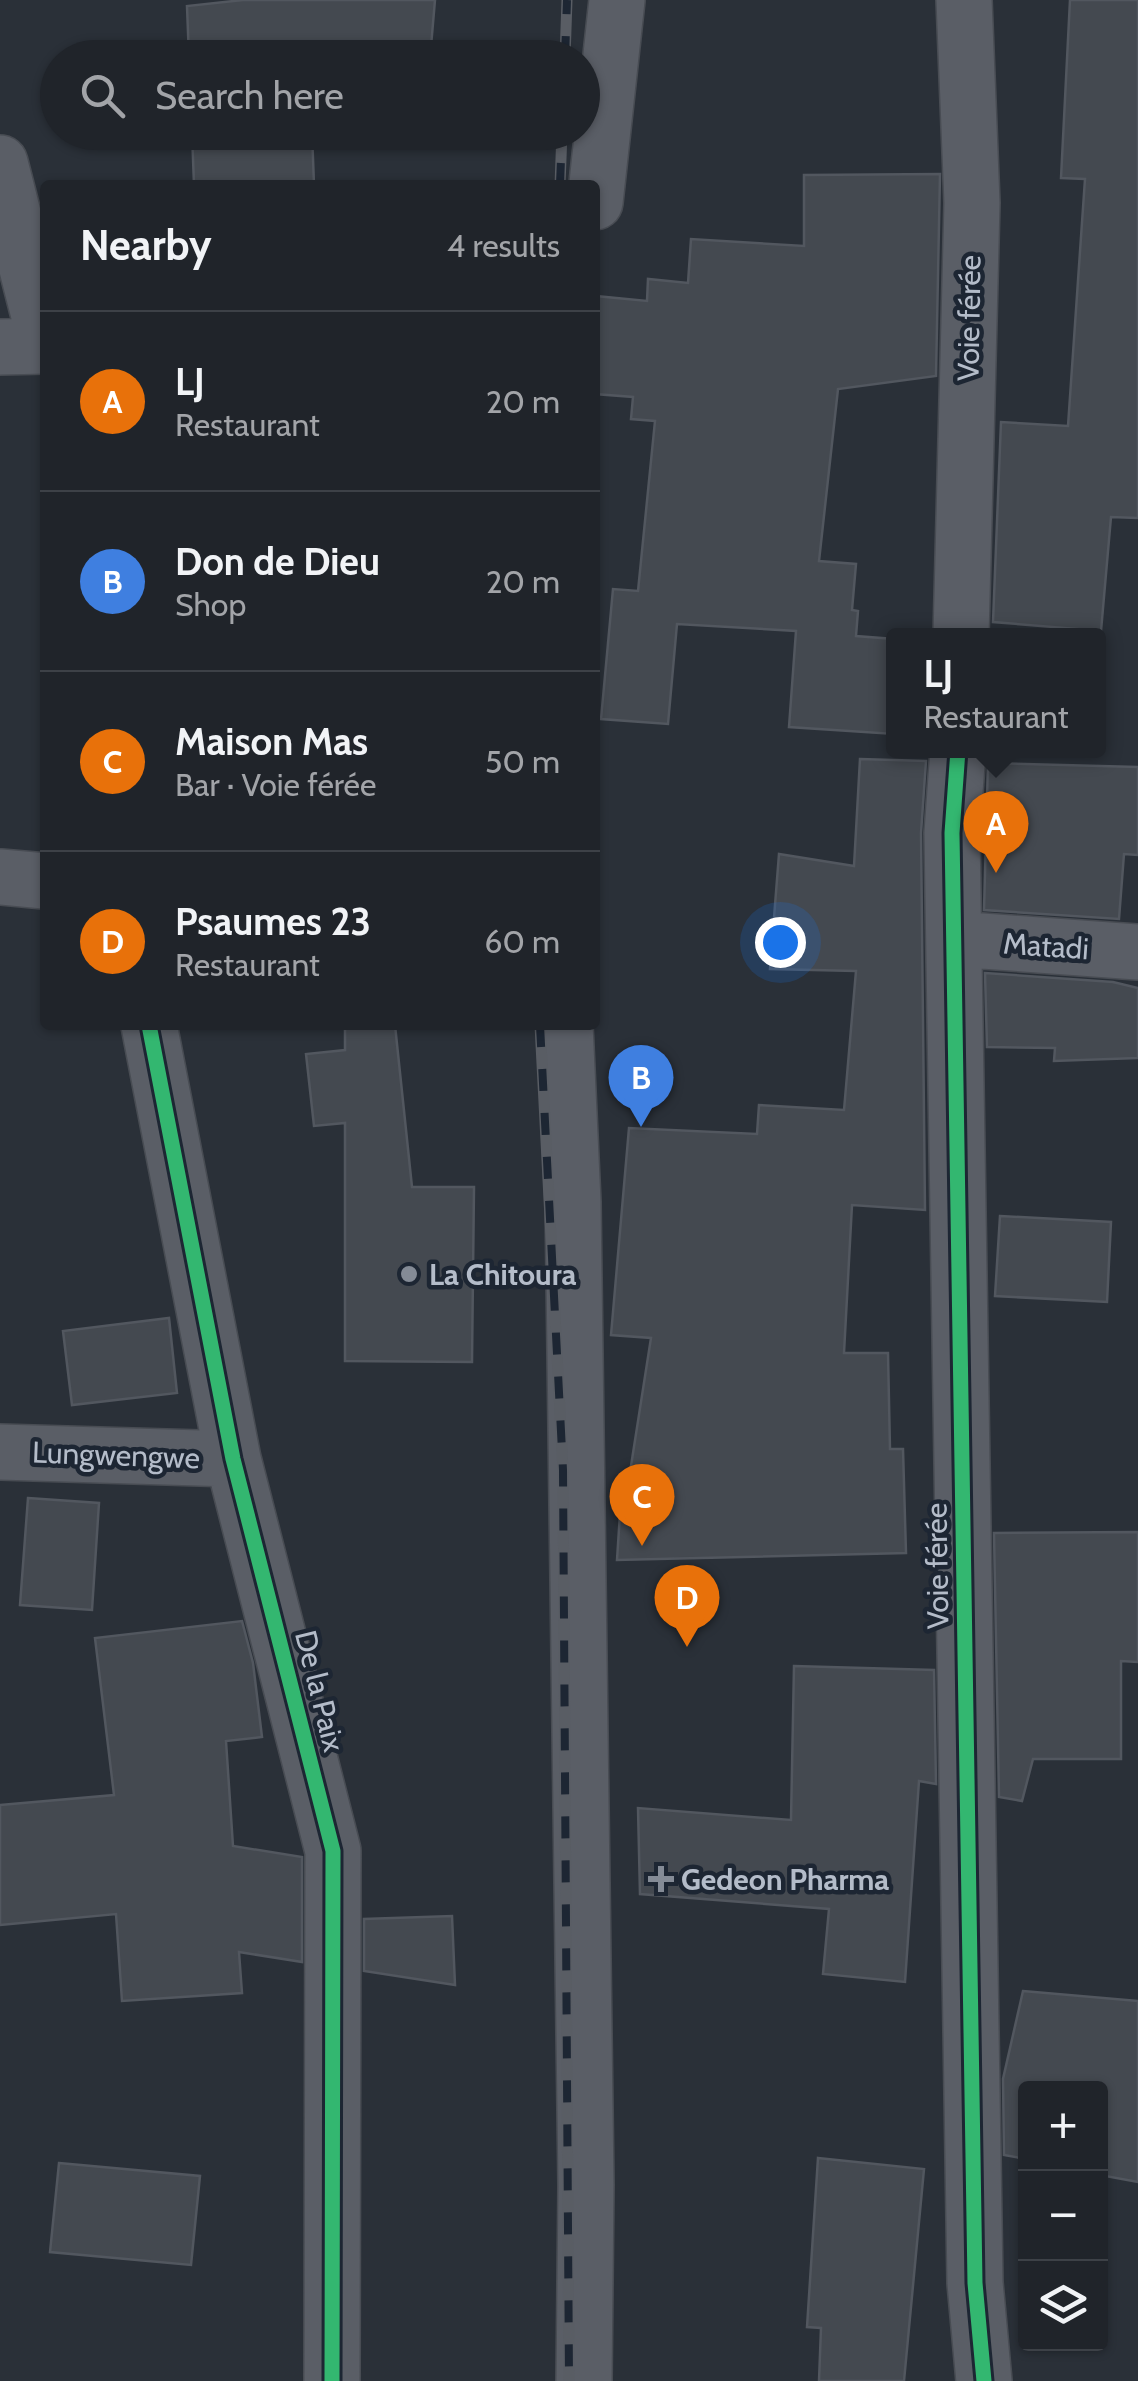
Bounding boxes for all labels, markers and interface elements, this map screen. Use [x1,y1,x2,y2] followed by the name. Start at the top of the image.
[40,40,600,150] search box
[75,68,130,123] icon: search
[155,72,344,119] text: Search here
[80,219,212,271] text: Nearby
[447,226,560,265] text: 4 results
[949,255,989,381] street label: Voie férée
[175,358,205,405] text: LJ
[102,382,123,421] text: A
[486,382,560,421] text: 20 m
[175,405,320,444] text: Restaurant
[175,538,380,585] text: Don de Dieu
[102,562,123,601] text: B
[486,562,560,601] text: 20 m
[175,585,246,624] text: Shop
[886,628,1106,758] popup
[924,650,953,697] text: LJ
[924,697,1068,736] text: Restaurant
[175,718,368,765] text: Maison Mas
[103,742,122,781] text: C
[485,742,560,781] text: 50 m
[175,765,376,804] text: Bar · Voie férée
[964,790,1028,873] pin: A
[175,898,371,945] text: Psaumes 23
[755,917,806,968] your location
[101,922,124,961] text: D
[484,922,560,961] text: 60 m
[1002,925,1090,967] street label: Matadi
[175,945,320,984] text: Restaurant
[608,1044,674,1127] pin: B
[429,1256,576,1293] place label: La Chitoura
[398,1263,420,1285] marker: La Chitoura
[31,1434,201,1476] street label: Lungwengwe
[610,1464,674,1546] pin: C
[917,1503,957,1629] street label: Voie férée
[654,1564,720,1647] pin: D
[287,1627,353,1755] street label: De la Paix
[681,1861,889,1898] place label: Gedeon Pharma
[650,1868,672,1890] marker: Gedeon Pharma
[1018,2081,1108,2351] map controls
[1018,2081,1108,2171] button: +
[1018,2171,1108,2261] button: −
[1018,2261,1108,2351] button: layers

